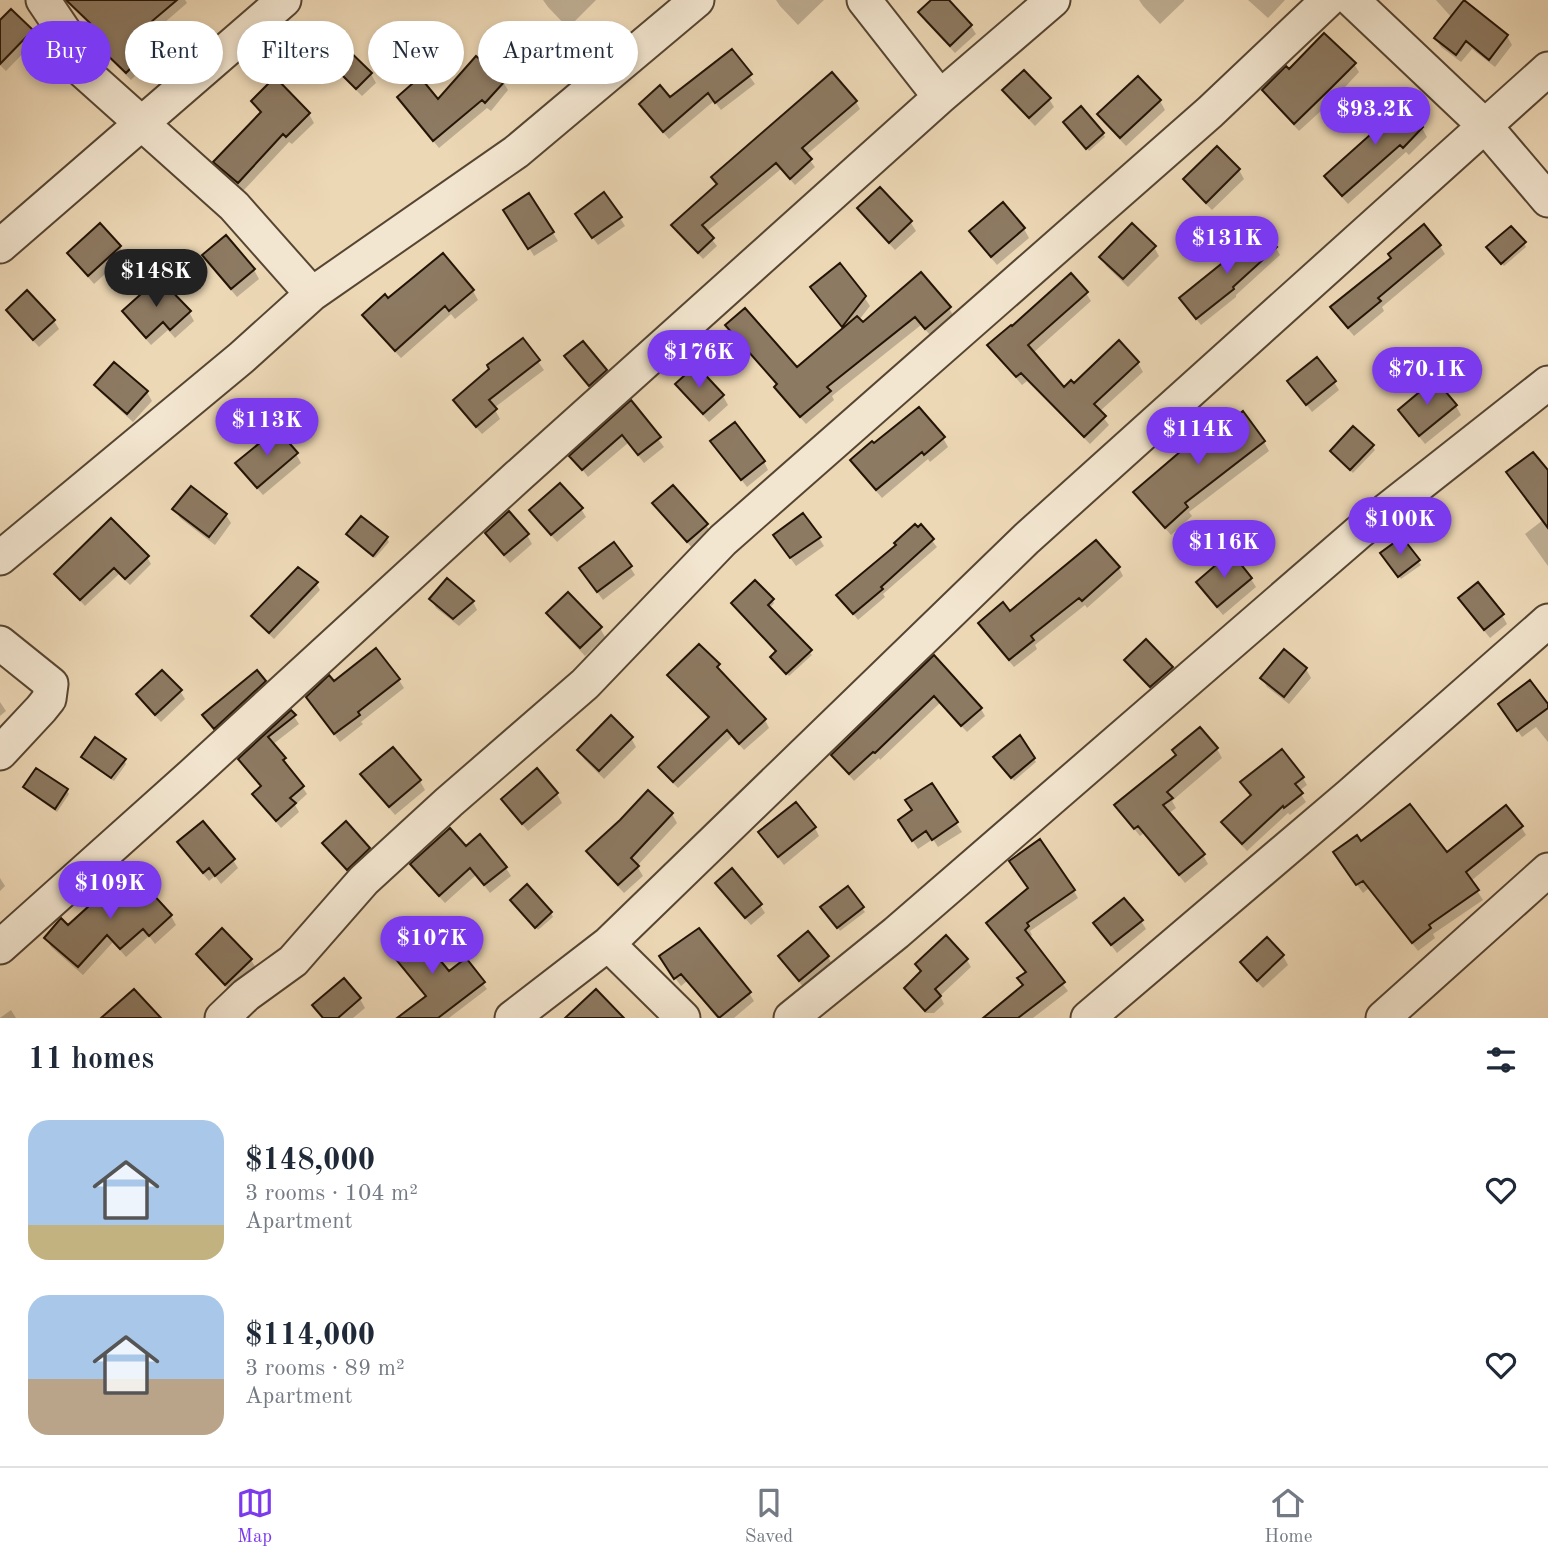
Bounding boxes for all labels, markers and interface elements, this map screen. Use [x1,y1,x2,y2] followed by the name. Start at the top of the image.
[21,21,111,84] chip: Buy
[125,21,223,84] chip: Rent
[237,21,354,84] chip: Filters
[368,21,464,84] chip: New
[478,21,638,84] chip: Apartment
[1318,88,1432,147] pin: $93.2K
[1336,98,1414,121] text: $93.2K
[1178,216,1276,276] pin: $131K
[1191,227,1263,250] text: $131K
[107,250,205,309] pin: $148K
[120,260,192,283] text: $148K
[650,330,748,390] pin: $176K
[663,341,735,364] text: $176K
[1370,348,1484,407] pin: $70.1K
[1388,358,1466,381] text: $70.1K
[218,398,316,458] pin: $113K
[1149,407,1247,467] pin: $114K
[231,409,303,432] text: $113K
[1162,418,1234,441] text: $114K
[1351,498,1449,557] pin: $100K
[1364,508,1436,531] text: $100K
[1175,520,1273,580] pin: $116K
[1188,531,1260,554] text: $116K
[61,862,159,921] pin: $109K
[74,872,146,895] text: $109K
[383,916,481,976] pin: $107K
[396,927,468,950] text: $107K
[1482,1041,1520,1079] icon: filters
[28,1045,154,1075] text: 11 homes
[245,1146,375,1176] text: $148,000
[84,1148,168,1232] icon: home
[1482,1171,1520,1209] icon: heart
[245,1182,418,1205] text: 3 rooms · 104 m²
[245,1210,353,1233] text: Apartment
[245,1321,375,1351] text: $114,000
[84,1323,168,1407] icon: home
[1482,1346,1520,1384] icon: heart
[245,1357,405,1380] text: 3 rooms · 89 m²
[245,1385,353,1408] text: Apartment
[236,1484,274,1549] tab: Map
[745,1484,793,1549] tab: Saved
[1264,1484,1312,1549] tab: Home

